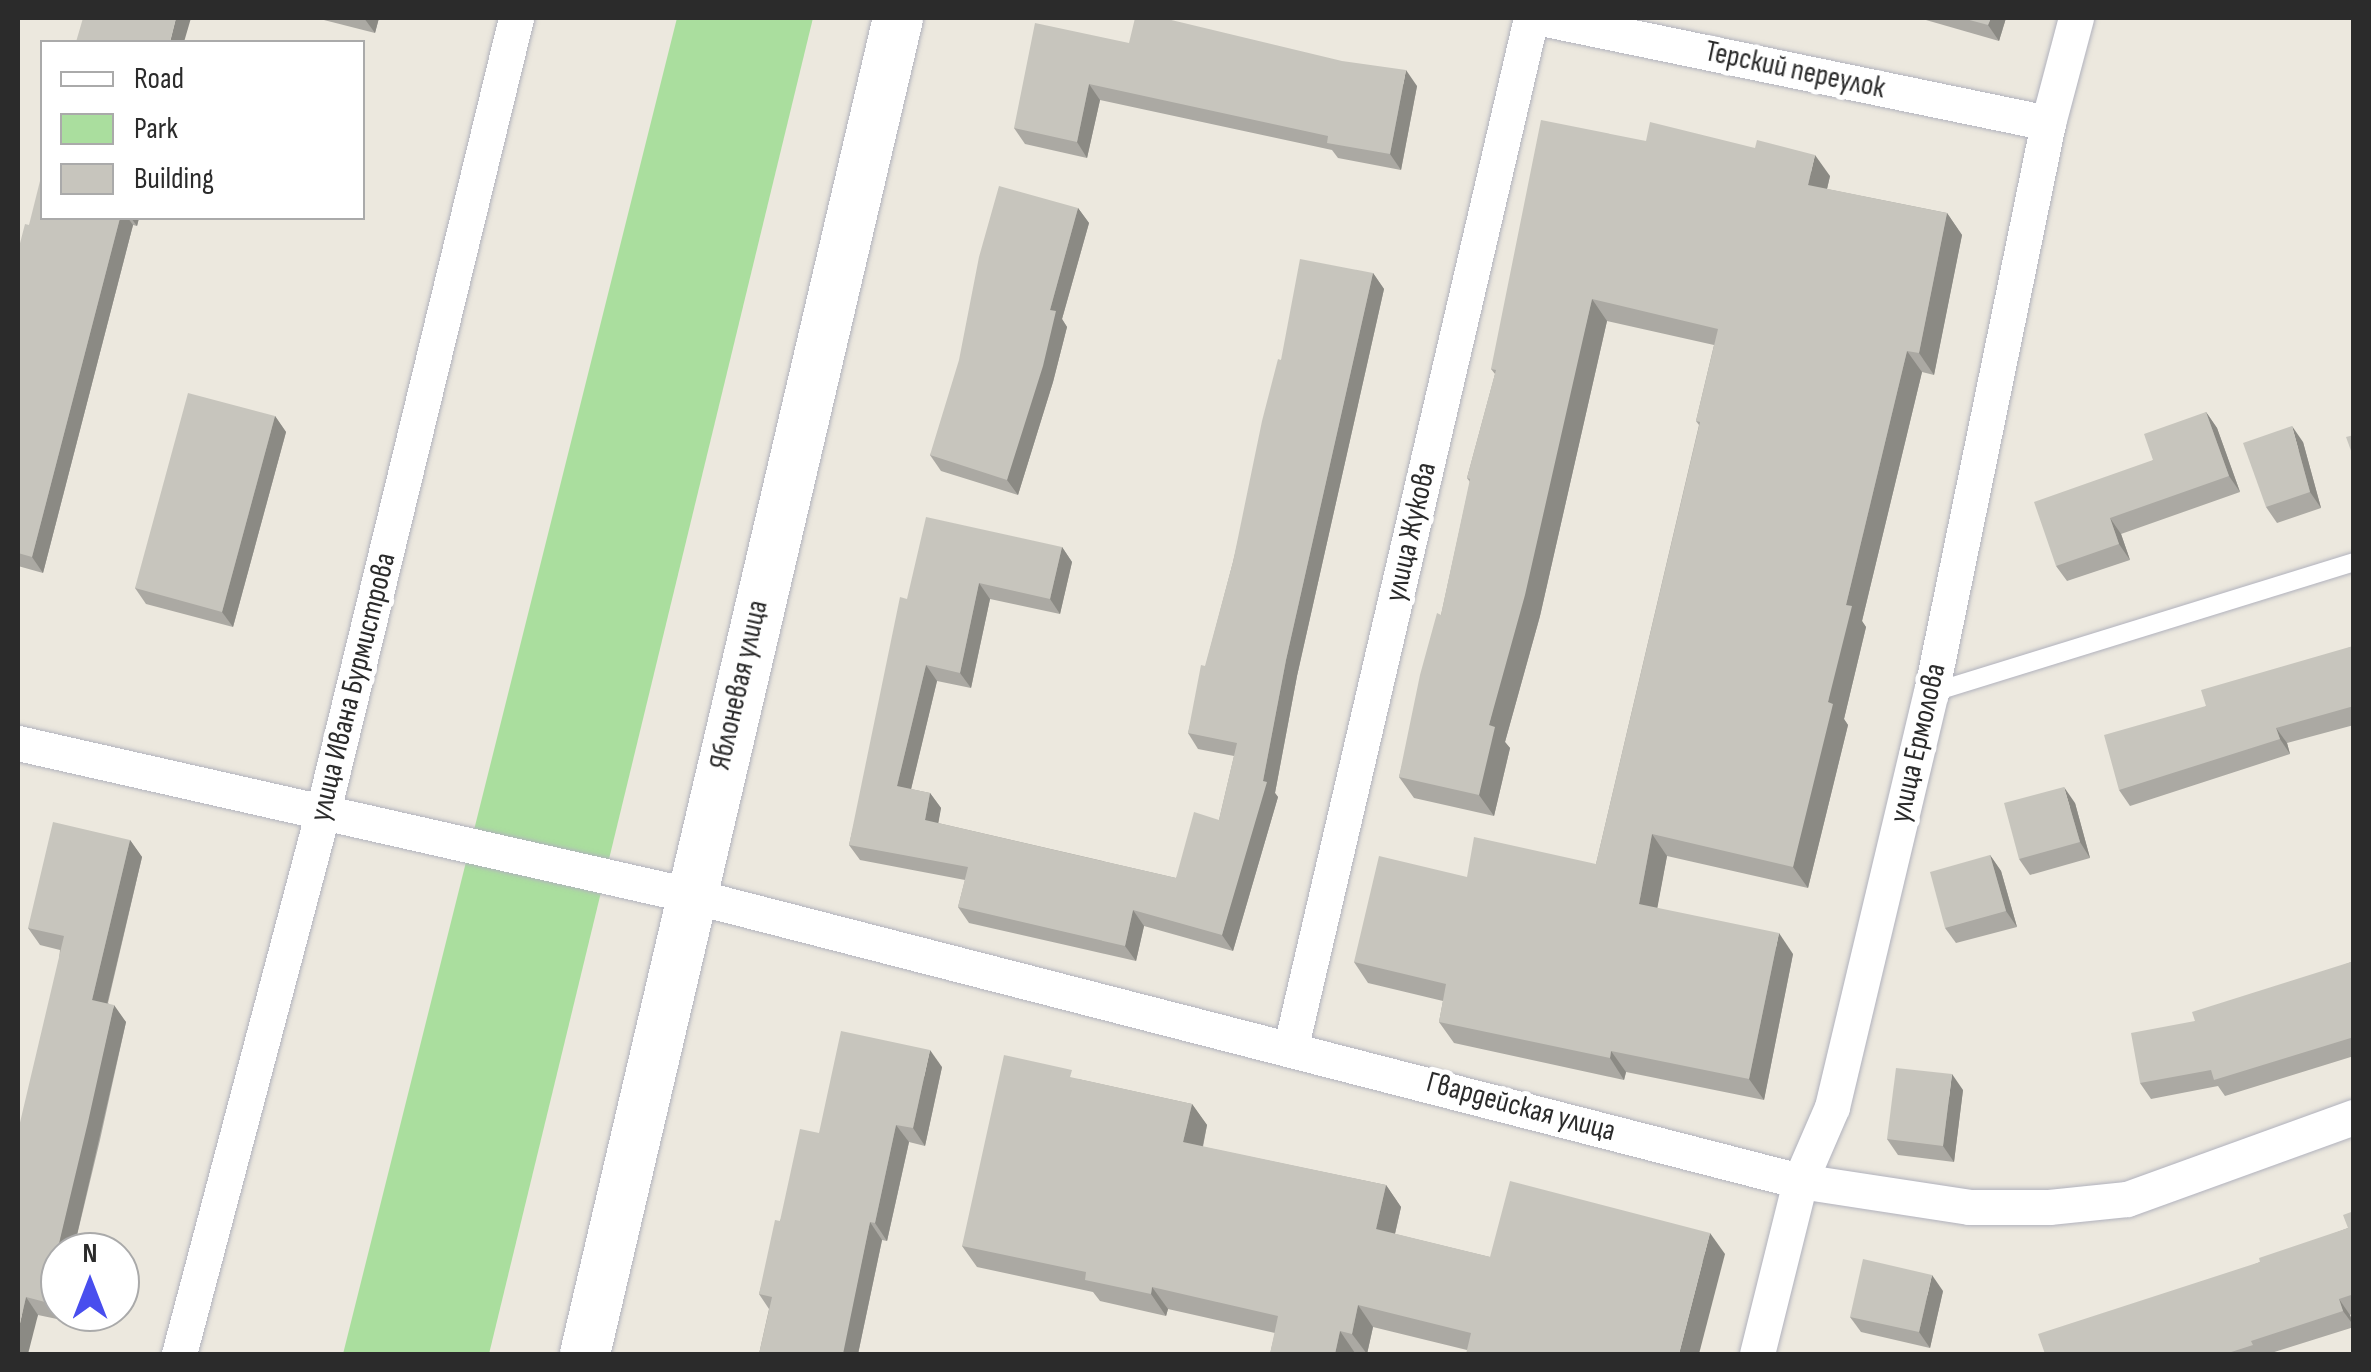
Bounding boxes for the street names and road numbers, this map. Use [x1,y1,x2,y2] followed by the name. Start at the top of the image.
[1702,33,1888,107] street label: Терский переулок
[1378,459,1444,605] street label: улица Жукова
[302,549,404,825] street label: улица Ивана Бурмистрова
[702,597,776,773] street label: Яблоневая улица
[1882,660,1954,826] street label: улица Ермолова
[1423,1064,1619,1150] street label: Гвардейская улица

